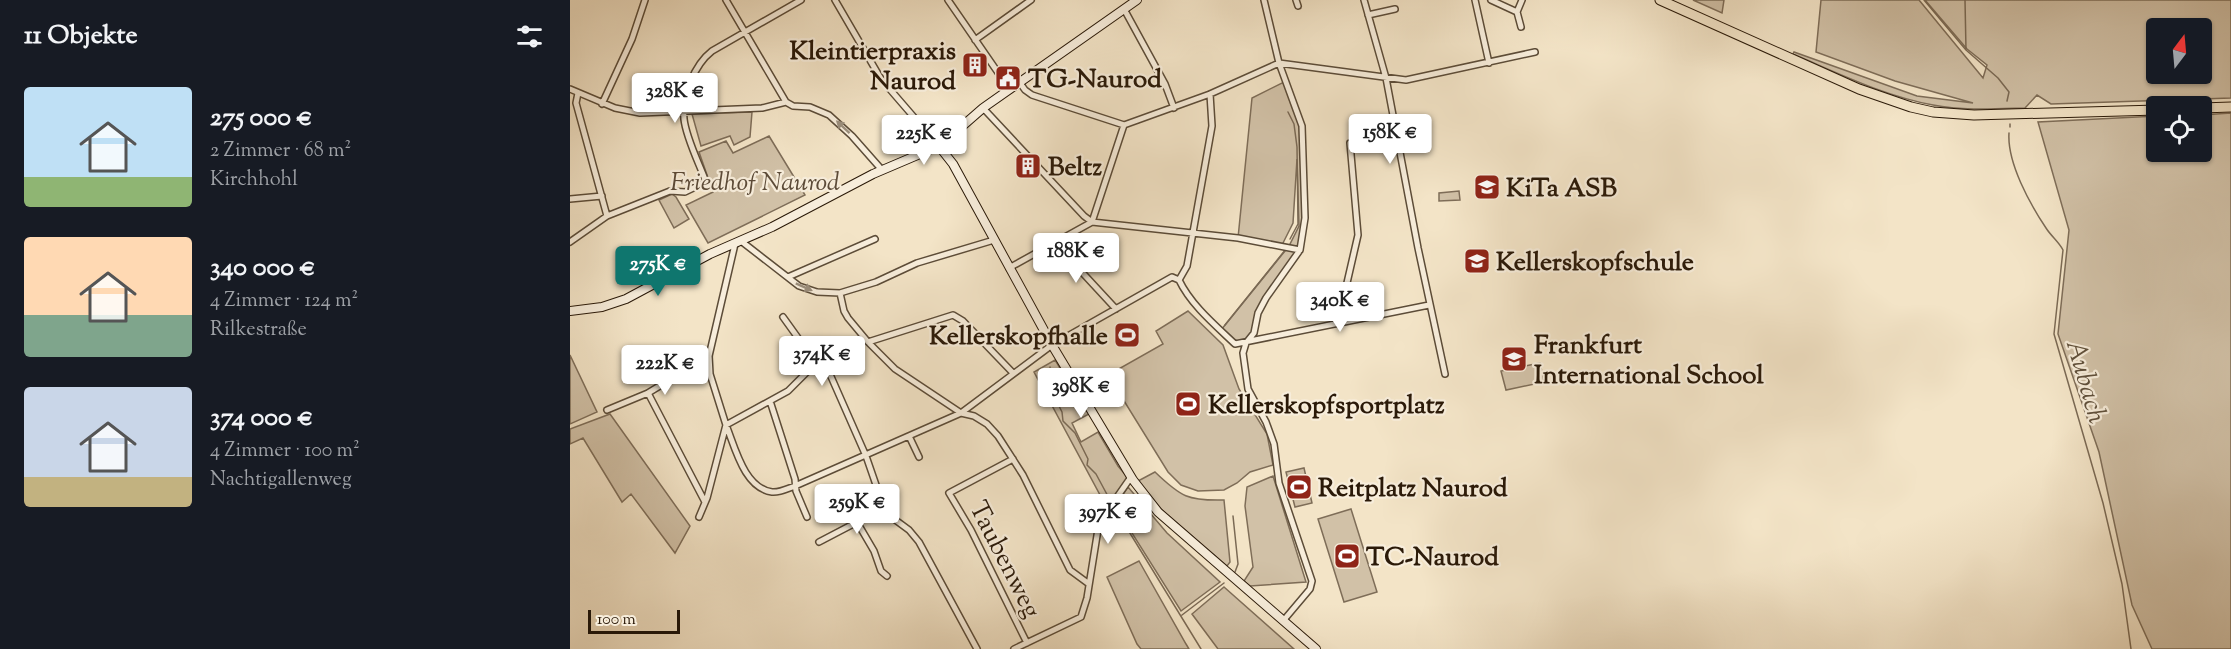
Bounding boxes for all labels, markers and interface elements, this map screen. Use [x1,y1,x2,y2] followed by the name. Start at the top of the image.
[24,18,138,55] text: 11 Objekte
[2146,18,2212,84] north arrow
[2146,18,2212,162] map controls
[513,20,546,53] icon: filters
[790,34,956,101] place label: Kleintierpraxis Naurod
[960,50,990,80] building icon: Kleintierpraxis Naurod
[1028,62,1162,99] place label: TG-Naurod
[993,63,1023,93] public building icon: TG-Naurod
[626,73,724,124] pin: 328K €
[646,78,704,107] text: 328K €
[2146,96,2212,162] button: locate
[210,100,312,137] text: 275 000 €
[72,111,144,183] icon: home
[1341,114,1439,165] pin: 158K €
[875,115,973,166] pin: 225K €
[1363,119,1417,148] text: 158K €
[896,120,952,149] text: 225K €
[836,121,850,135] one-way arrow
[210,137,351,166] text: 2 Zimmer · 68 m²
[1048,150,1102,187] place label: Beltz
[1013,151,1043,181] building icon: Beltz
[670,165,840,202] park label: Friedhof Naurod
[210,166,298,195] text: Kirchhohl
[1506,171,1618,208] place label: KiTa ASB
[1472,172,1502,202] school or university icon: KiTa ASB
[1027,233,1125,284] pin: 188K €
[1047,238,1105,267] text: 188K €
[1496,245,1694,282] place label: Kellerskopfschule
[609,246,707,297] pin: 275K €
[1462,246,1492,276] school or university icon: Kellerskopfschule
[210,250,315,287] text: 340 000 €
[629,251,687,280] text: 275K €
[72,261,144,333] icon: home
[796,282,814,292] one-way arrow
[1291,282,1389,333] pin: 340K €
[210,287,358,316] text: 4 Zimmer · 124 m²
[1310,287,1370,316] text: 340K €
[210,316,307,345] text: Rilkestraße
[929,319,1108,356] place label: Kellerskopfhalle
[1112,320,1142,350] sports icon: Kellerskopfhalle
[1534,328,1764,395] place label: Frankfurt International School
[2054,335,2115,428] water label: Aubach
[773,336,871,387] pin: 374K €
[793,341,851,370] text: 374K €
[1499,344,1529,374] school or university icon: Frankfurt International School
[616,345,714,396] pin: 222K €
[635,350,695,379] text: 222K €
[1032,368,1130,419] pin: 398K €
[1052,373,1110,402] text: 398K €
[1208,388,1445,425] place label: Kellerskopfsportplatz
[1173,389,1203,419] sports icon: Kellerskopfsportplatz
[210,400,313,437] text: 374 000 €
[72,411,144,483] icon: home
[210,437,360,466] text: 4 Zimmer · 100 m²
[210,466,352,495] text: Nachtigallenweg
[1318,471,1508,508] place label: Reitplatz Naurod
[1284,472,1314,502] sports icon: Reitplatz Naurod
[808,484,906,535] pin: 259K €
[829,489,885,518] text: 259K €
[1059,494,1157,545] pin: 397K €
[959,495,1049,625] street label: Taubenweg
[1079,499,1137,528] text: 397K €
[1366,540,1499,577] place label: TC-Naurod
[1332,541,1362,571] sports icon: TC-Naurod
[588,607,680,634] scale bar
[597,609,636,632] text: 100 m

